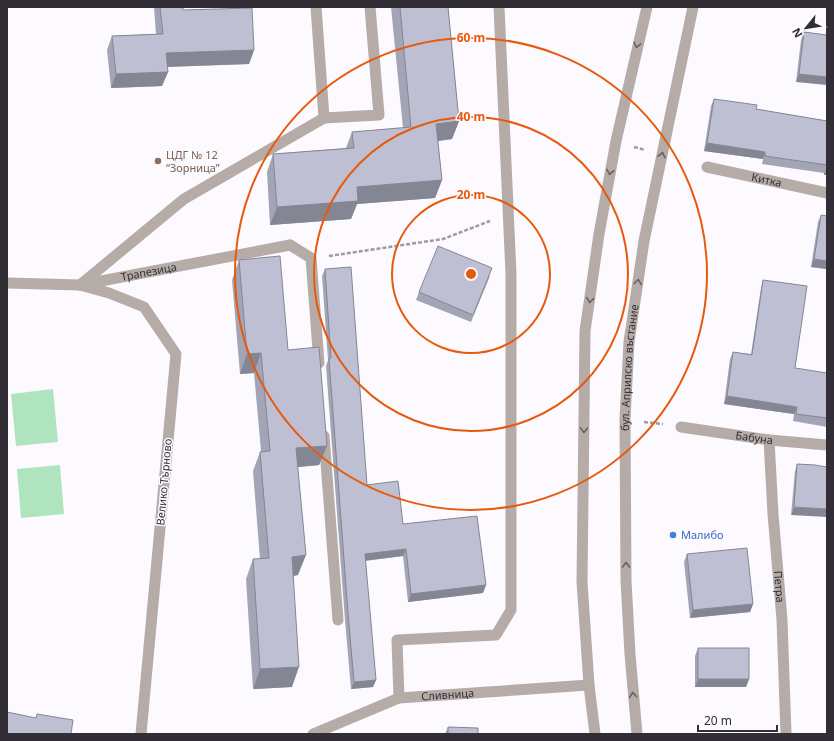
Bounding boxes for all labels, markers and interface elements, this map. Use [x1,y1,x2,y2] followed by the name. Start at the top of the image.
[786,8,826,48] north arrow
[788,26,806,41] text: N
[457,29,485,46] text: 60 m
[634,42,642,48] one-way arrow
[457,108,485,125] text: 40 m
[166,147,220,175] place label: ЦДГ № 12 “Зорница”
[658,151,666,158] one-way arrow
[153,156,163,166] marker: ЦДГ № 12 “Зорница”
[607,169,615,175] one-way arrow
[750,169,783,190] street label: Китка
[457,186,485,203] text: 20 m
[120,259,178,284] street label: Трапезица
[464,267,478,281] centre of rings
[633,279,642,285] one-way arrow
[586,297,595,303] one-way arrow
[617,303,642,431] street label: бул. Априлско въстание
[580,427,588,433] one-way arrow
[735,427,774,447] street label: Бабуна
[152,438,175,526] street label: Велико Търново
[681,527,723,542] place label: Малибо
[668,530,678,540] marker: Малибо
[622,562,630,568] one-way arrow
[771,570,788,603] street label: Петра
[421,685,475,703] street label: Сливница
[629,692,638,698] one-way arrow
[698,707,777,733] scale bar
[704,712,732,729] text: 20 m

